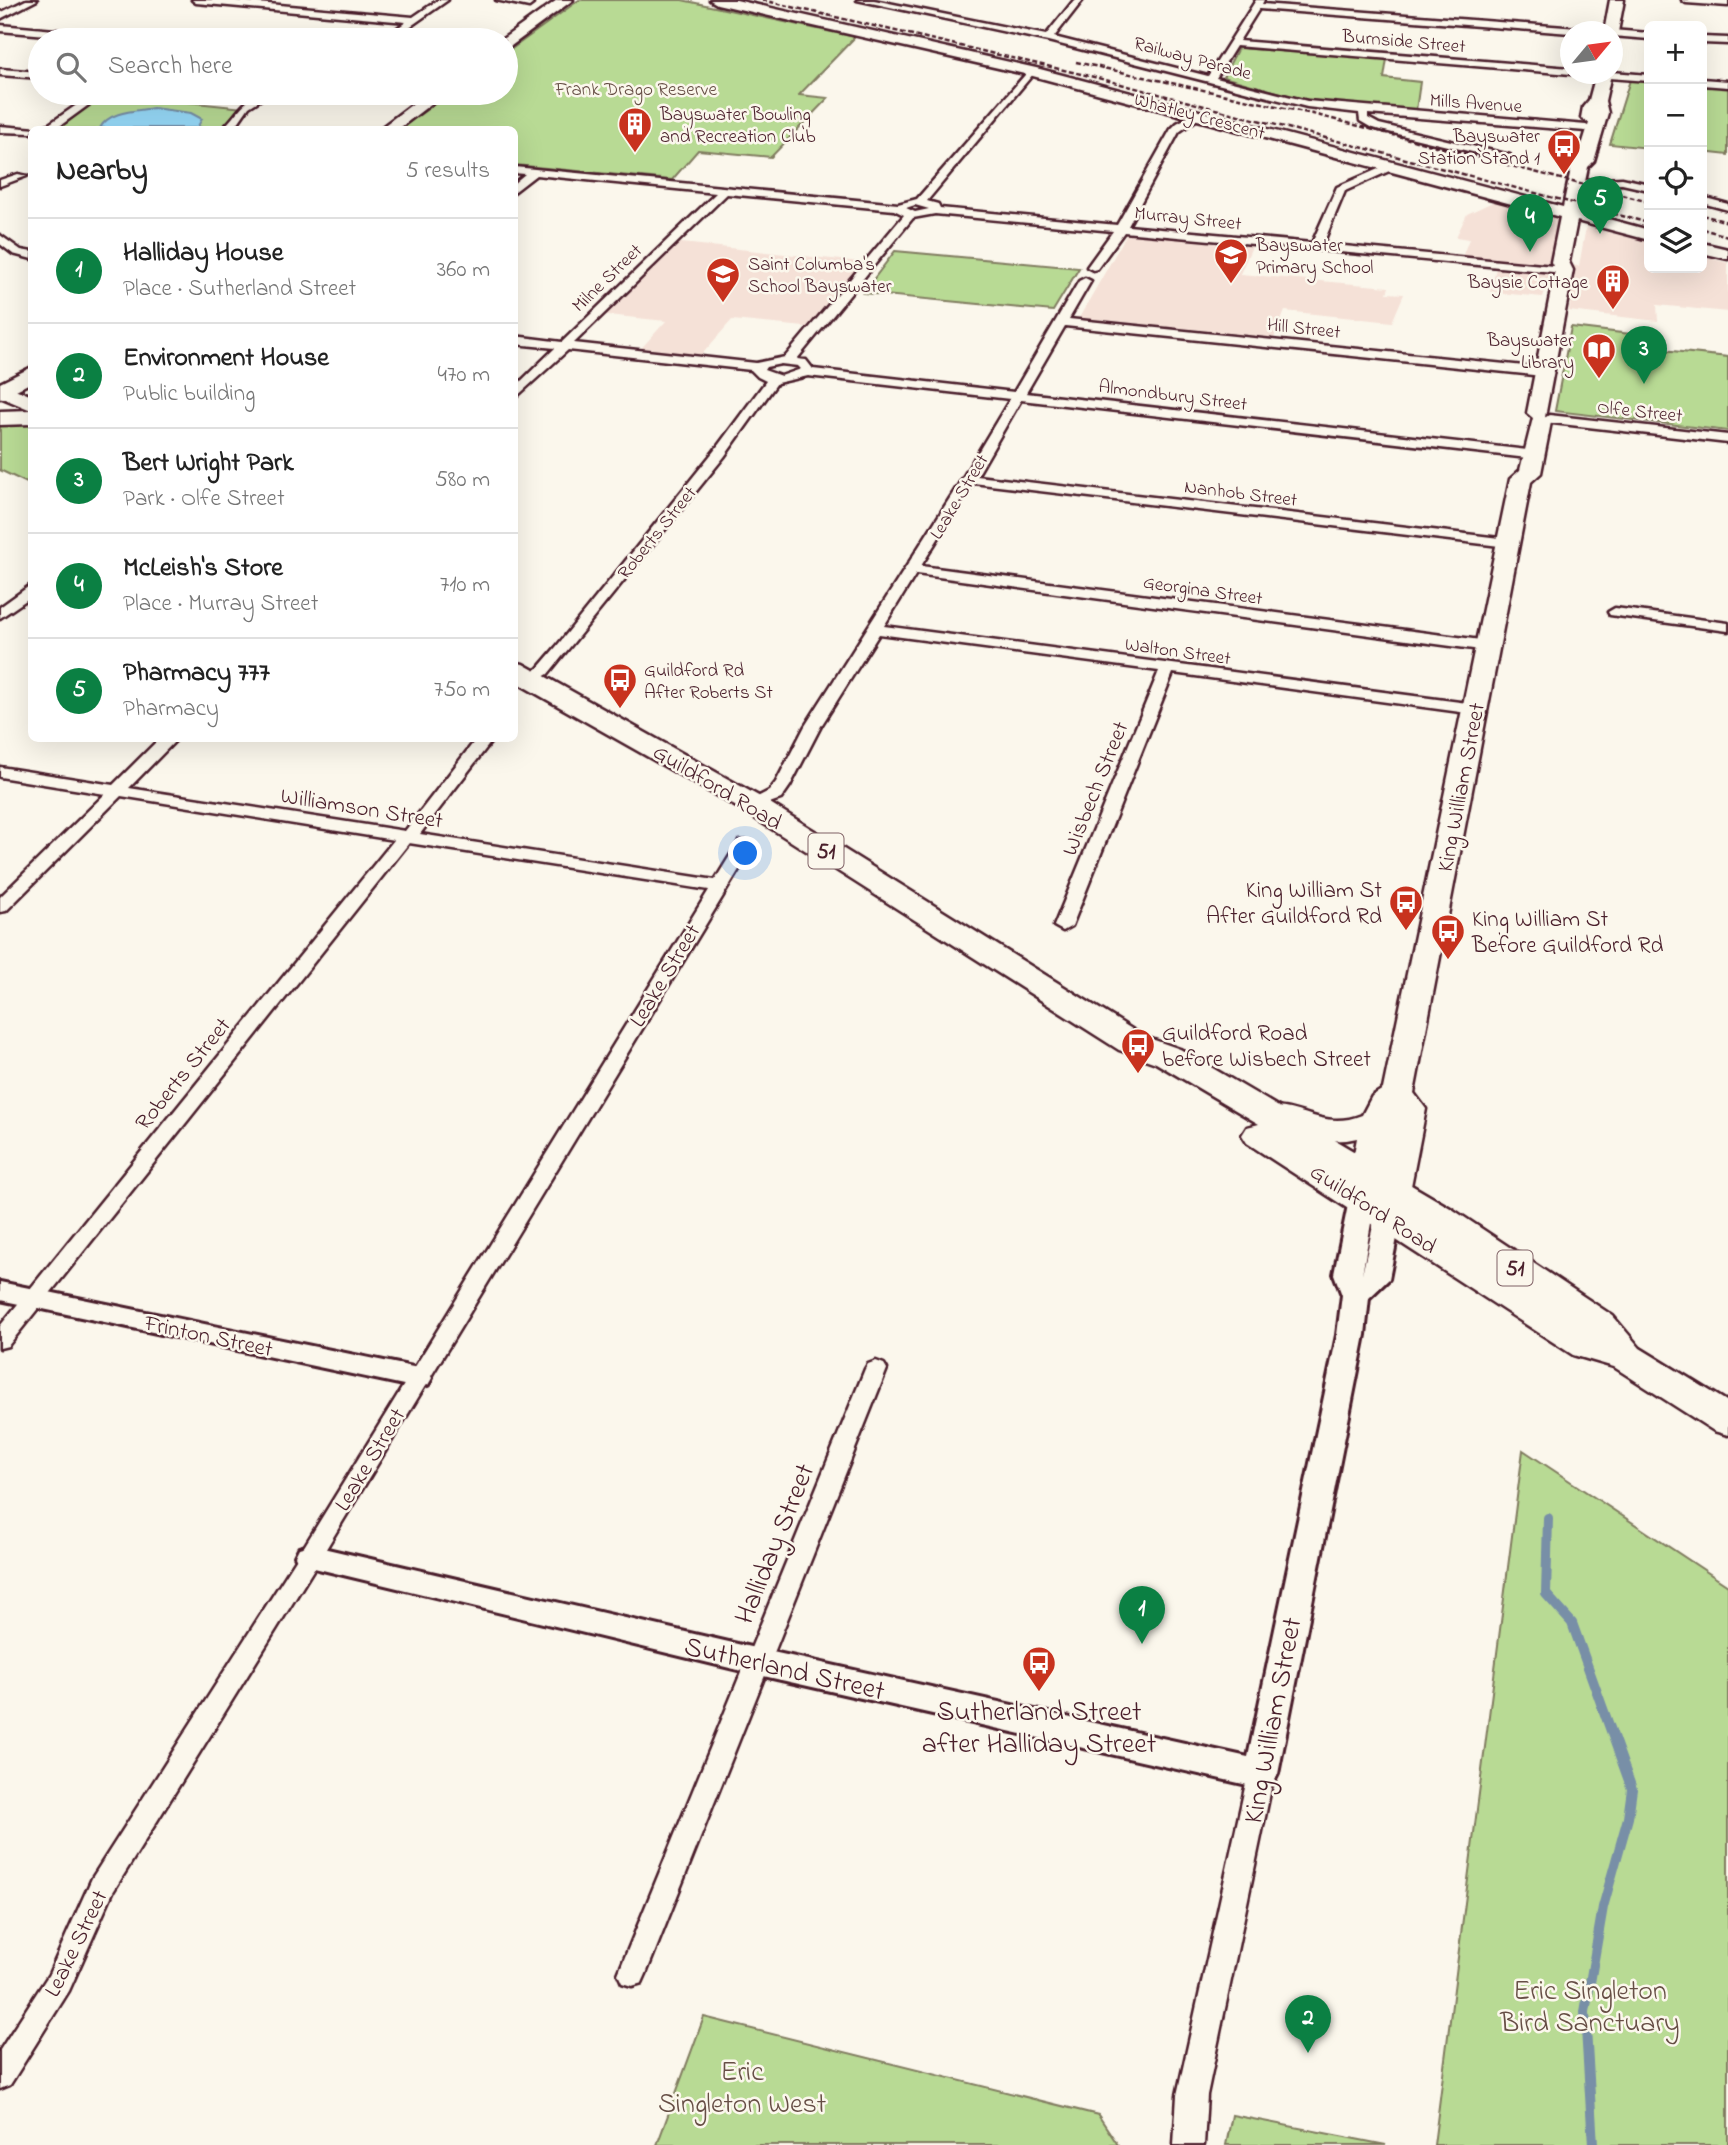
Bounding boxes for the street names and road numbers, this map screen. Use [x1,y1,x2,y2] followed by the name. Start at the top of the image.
[1340,24,1467,61] street label: Burnside Street
[1130,31,1255,89] street label: Railway Parade
[1131,87,1268,149] street label: Whatley Crescent
[1429,88,1523,121] street label: Mills Avenue
[1133,200,1243,240] street label: Murray Street
[566,238,649,319] street label: Milne Street
[1266,312,1342,347] street label: Hill Street
[1097,374,1249,420] street label: Almondbury Street
[1596,395,1684,430] street label: Olfe Street
[924,449,997,545] street label: Leake Street
[1183,474,1299,515] street label: Nanhob Street
[612,481,704,586] street label: Roberts Street
[1141,570,1265,615] street label: Georgina Street
[1123,632,1233,673] street label: Walton Street
[1430,700,1496,875] street label: King William Street
[1054,717,1138,861] street label: Wisbech Street
[646,737,788,840] street label: Guildford Road
[278,780,445,839] street label: Williamson Street
[808,834,844,868] road number: 51
[622,918,710,1034] street label: Leake Street
[128,1011,240,1138] street label: Roberts Street
[1303,1157,1443,1264] street label: Guildford Road
[1498,1250,1532,1286] road number: 51
[140,1308,276,1367] street label: Frinton Street
[327,1402,415,1518] street label: Leake Street
[725,1458,827,1631] street label: Halliday Street
[1234,1614,1315,1827] street label: King William Street
[680,1627,889,1713] street label: Sutherland Street
[37,1885,117,2003] street label: Leake Street

